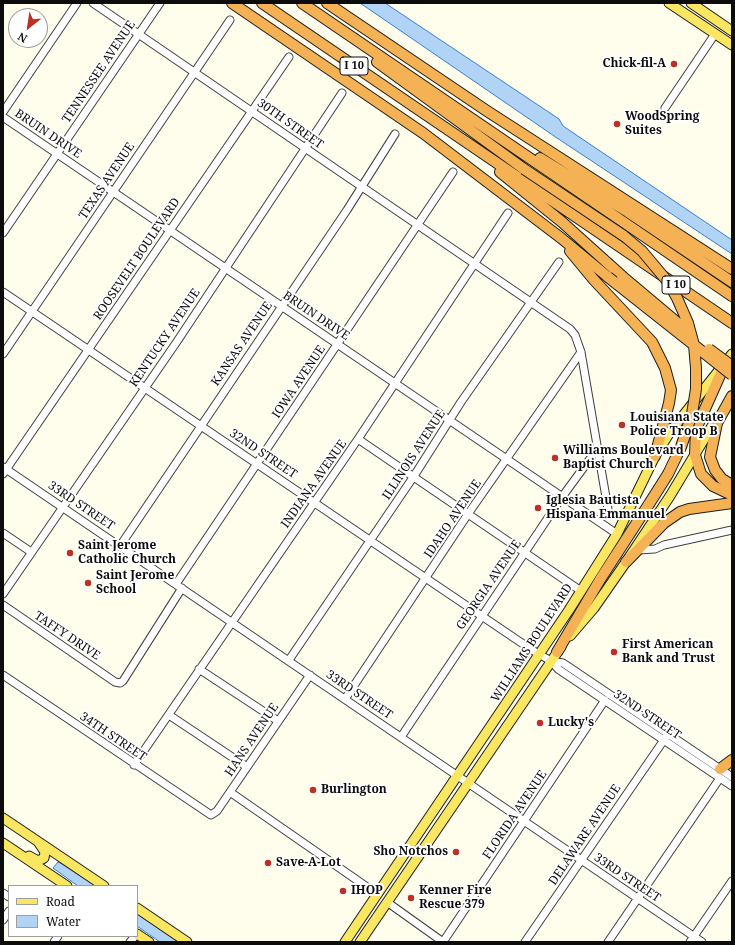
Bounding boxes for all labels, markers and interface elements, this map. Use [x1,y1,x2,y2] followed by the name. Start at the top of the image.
[8,8,48,48] north arrow
[59,18,139,126] street label: TENNESSEE AVENUE
[15,29,30,47] text: N
[340,57,368,75] road number: I 10
[602,57,666,71] place label: Chick-fil-A
[669,59,679,69] marker: Chick-fil-A
[254,96,326,152] street label: 30TH STREET
[12,106,84,162] street label: BRUIN DRIVE
[625,110,700,138] place label: WoodSpring Suites
[612,119,622,129] marker: WoodSpring Suites
[76,140,138,222] street label: TEXAS AVENUE
[91,195,183,323] street label: ROOSEVELT BOULEVARD
[662,276,690,294] road number: I 10
[127,286,203,390] street label: KENTUCKY AVENUE
[280,288,352,344] street label: BRUIN DRIVE
[208,299,276,389] street label: KANSAS AVENUE
[269,343,329,421] street label: IOWA AVENUE
[380,407,448,503] street label: ILLINOIS AVENUE
[630,411,724,439] place label: Louisiana State Police Troop B
[617,420,627,430] marker: Louisiana State Police Troop B
[227,426,299,482] street label: 32ND STREET
[278,437,350,531] street label: INDIANA AVENUE
[563,444,684,472] place label: Williams Boulevard Baptist Church
[550,453,560,463] marker: Williams Boulevard Baptist Church
[422,477,484,561] street label: IDAHO AVENUE
[45,479,117,533] street label: 33RD STREET
[546,494,665,522] place label: Iglesia Bautista Hispana Emmanuel
[533,503,543,513] marker: Iglesia Bautista Hispana Emmanuel
[454,537,524,633] street label: GEORGIA AVENUE
[78,539,176,567] place label: Saint Jerome Catholic Church
[65,548,75,558] marker: Saint Jerome Catholic Church
[96,569,174,597] place label: Saint Jerome School
[83,578,93,588] marker: Saint Jerome School
[488,581,576,705] street label: WILLIAMS BOULEVARD
[31,609,103,663] street label: TAFFY DRIVE
[622,638,715,666] place label: First American Bank and Trust
[609,647,619,657] marker: First American Bank and Trust
[323,668,395,722] street label: 33RD STREET
[611,687,683,743] street label: 32ND STREET
[222,701,282,779] street label: HANS AVENUE
[77,709,149,765] street label: 34TH STREET
[548,716,594,730] place label: Lucky's
[535,718,545,728] marker: Lucky's
[480,768,550,862] street label: FLORIDA AVENUE
[546,782,624,888] street label: DELAWARE AVENUE
[321,783,387,797] place label: Burlington
[308,785,318,795] marker: Burlington
[373,845,448,859] place label: Sho Notchos
[451,847,461,857] marker: Sho Notchos
[591,851,663,905] street label: 33RD STREET
[276,856,341,870] place label: Save-A-Lot
[263,858,273,868] marker: Save-A-Lot
[351,884,383,898] place label: IHOP
[419,884,492,912] place label: Kenner Fire Rescue 379
[8,885,138,937] legend
[338,886,348,896] marker: IHOP
[46,893,75,910] text: Road
[406,893,416,903] marker: Kenner Fire Rescue 379
[46,913,81,930] text: Water

